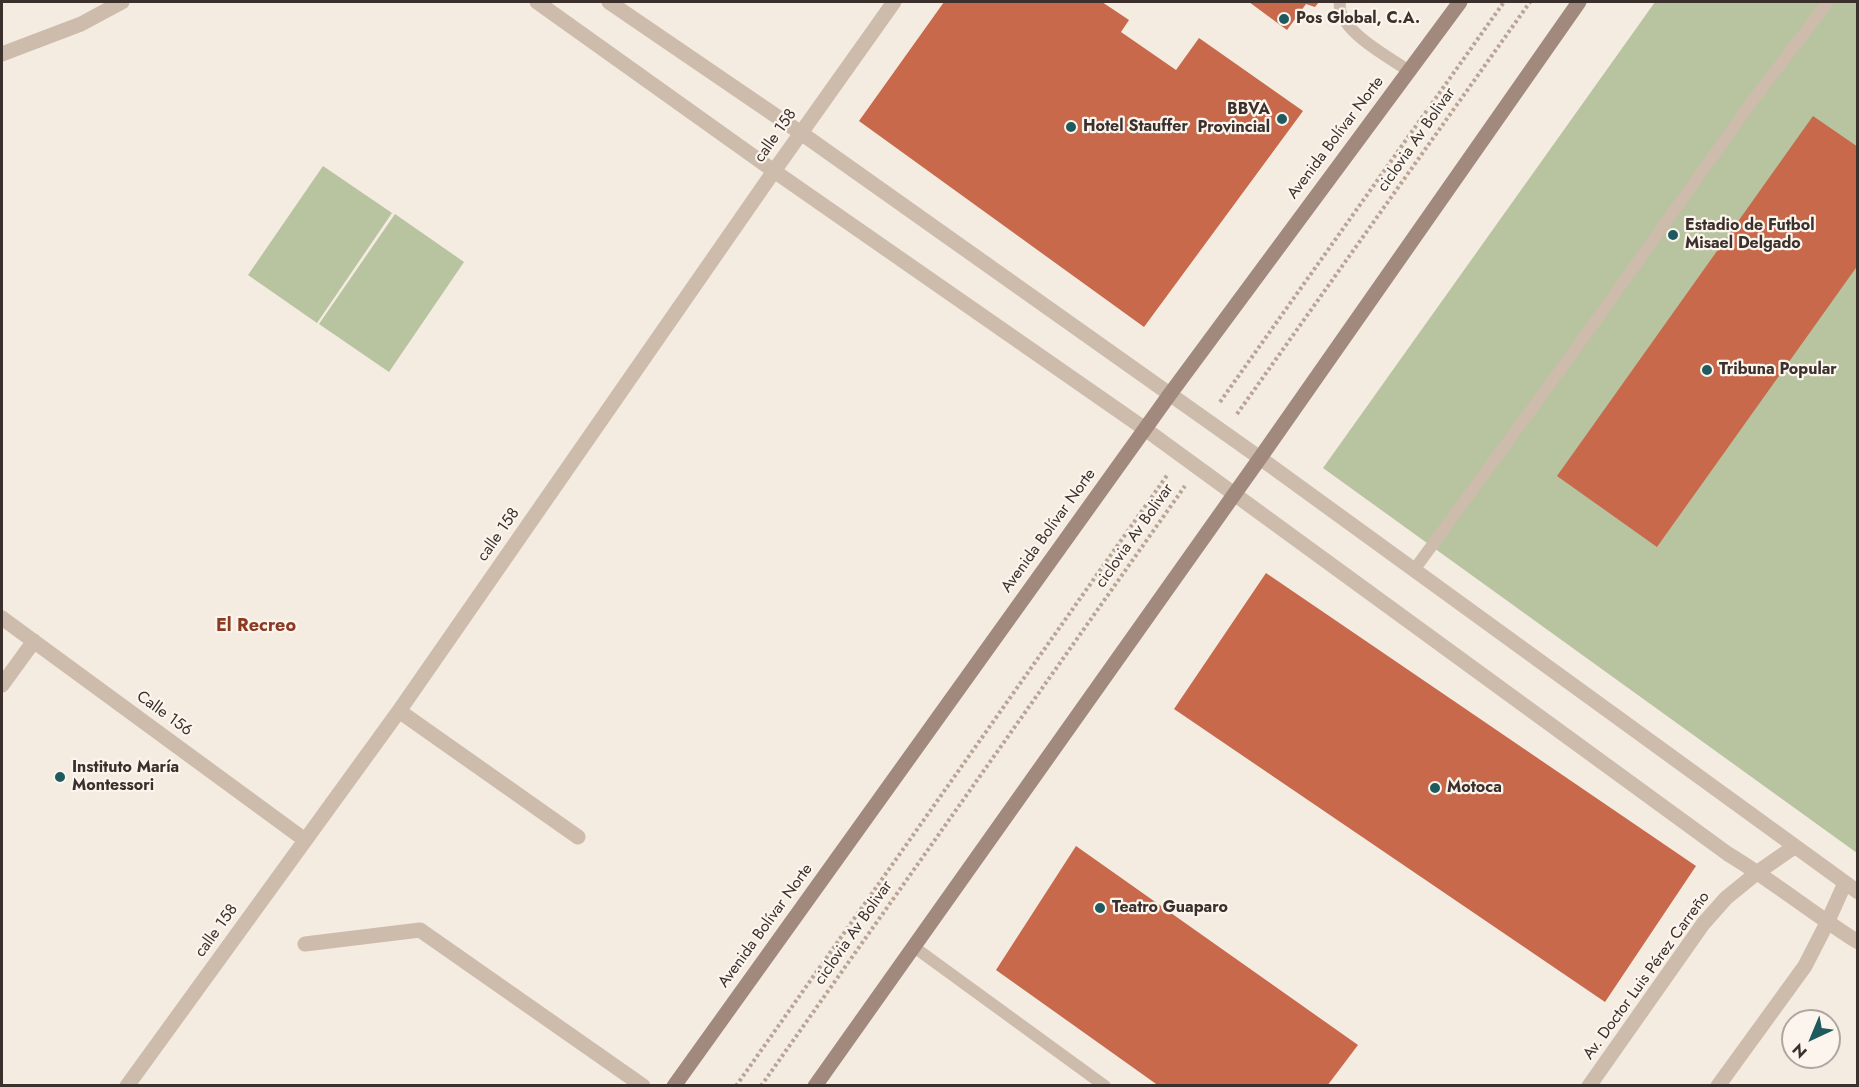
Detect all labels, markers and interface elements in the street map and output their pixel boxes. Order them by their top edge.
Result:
place label: Pos Global, C.A. [1296,9,1420,29]
marker: Pos Global, C.A. [1277,12,1291,26]
street label: Avenida Bolívar Norte [1284,73,1388,203]
street label: ciclovia Av Bolivar [1374,84,1460,196]
place label: BBVA Provincial [1198,100,1270,138]
street label: calle 158 [751,106,801,166]
marker: BBVA Provincial [1275,112,1289,126]
place label: Hotel Stauffer [1083,117,1188,137]
marker: Hotel Stauffer [1064,120,1078,134]
place label: Estadio de Futbol Misael Delgado [1685,216,1814,254]
marker: Estadio de Futbol Misael Delgado [1666,228,1680,242]
place label: Tribuna Popular [1719,360,1837,380]
marker: Tribuna Popular [1700,363,1714,377]
street label: Avenida Bolívar Norte [998,465,1100,597]
street label: ciclovia Av Bolivar [1092,480,1178,592]
street label: calle 158 [474,505,524,565]
district label: El Recreo [216,616,296,638]
street label: Calle 156 [132,687,196,741]
place label: Instituto María Montessori [72,758,179,796]
marker: Instituto María Montessori [53,770,67,784]
place label: Motoca [1447,778,1502,798]
marker: Motoca [1428,781,1442,795]
street label: Avenida Bolívar Norte [715,860,817,992]
street label: ciclovia Av Bolivar [811,877,897,989]
street label: Av. Doctor Luis Pérez Carreño [1580,888,1714,1064]
place label: Teatro Guaparo [1112,898,1228,918]
street label: calle 158 [191,901,243,961]
marker: Teatro Guaparo [1093,901,1107,915]
north arrow [1781,1009,1841,1069]
text: N [1787,1038,1812,1064]

